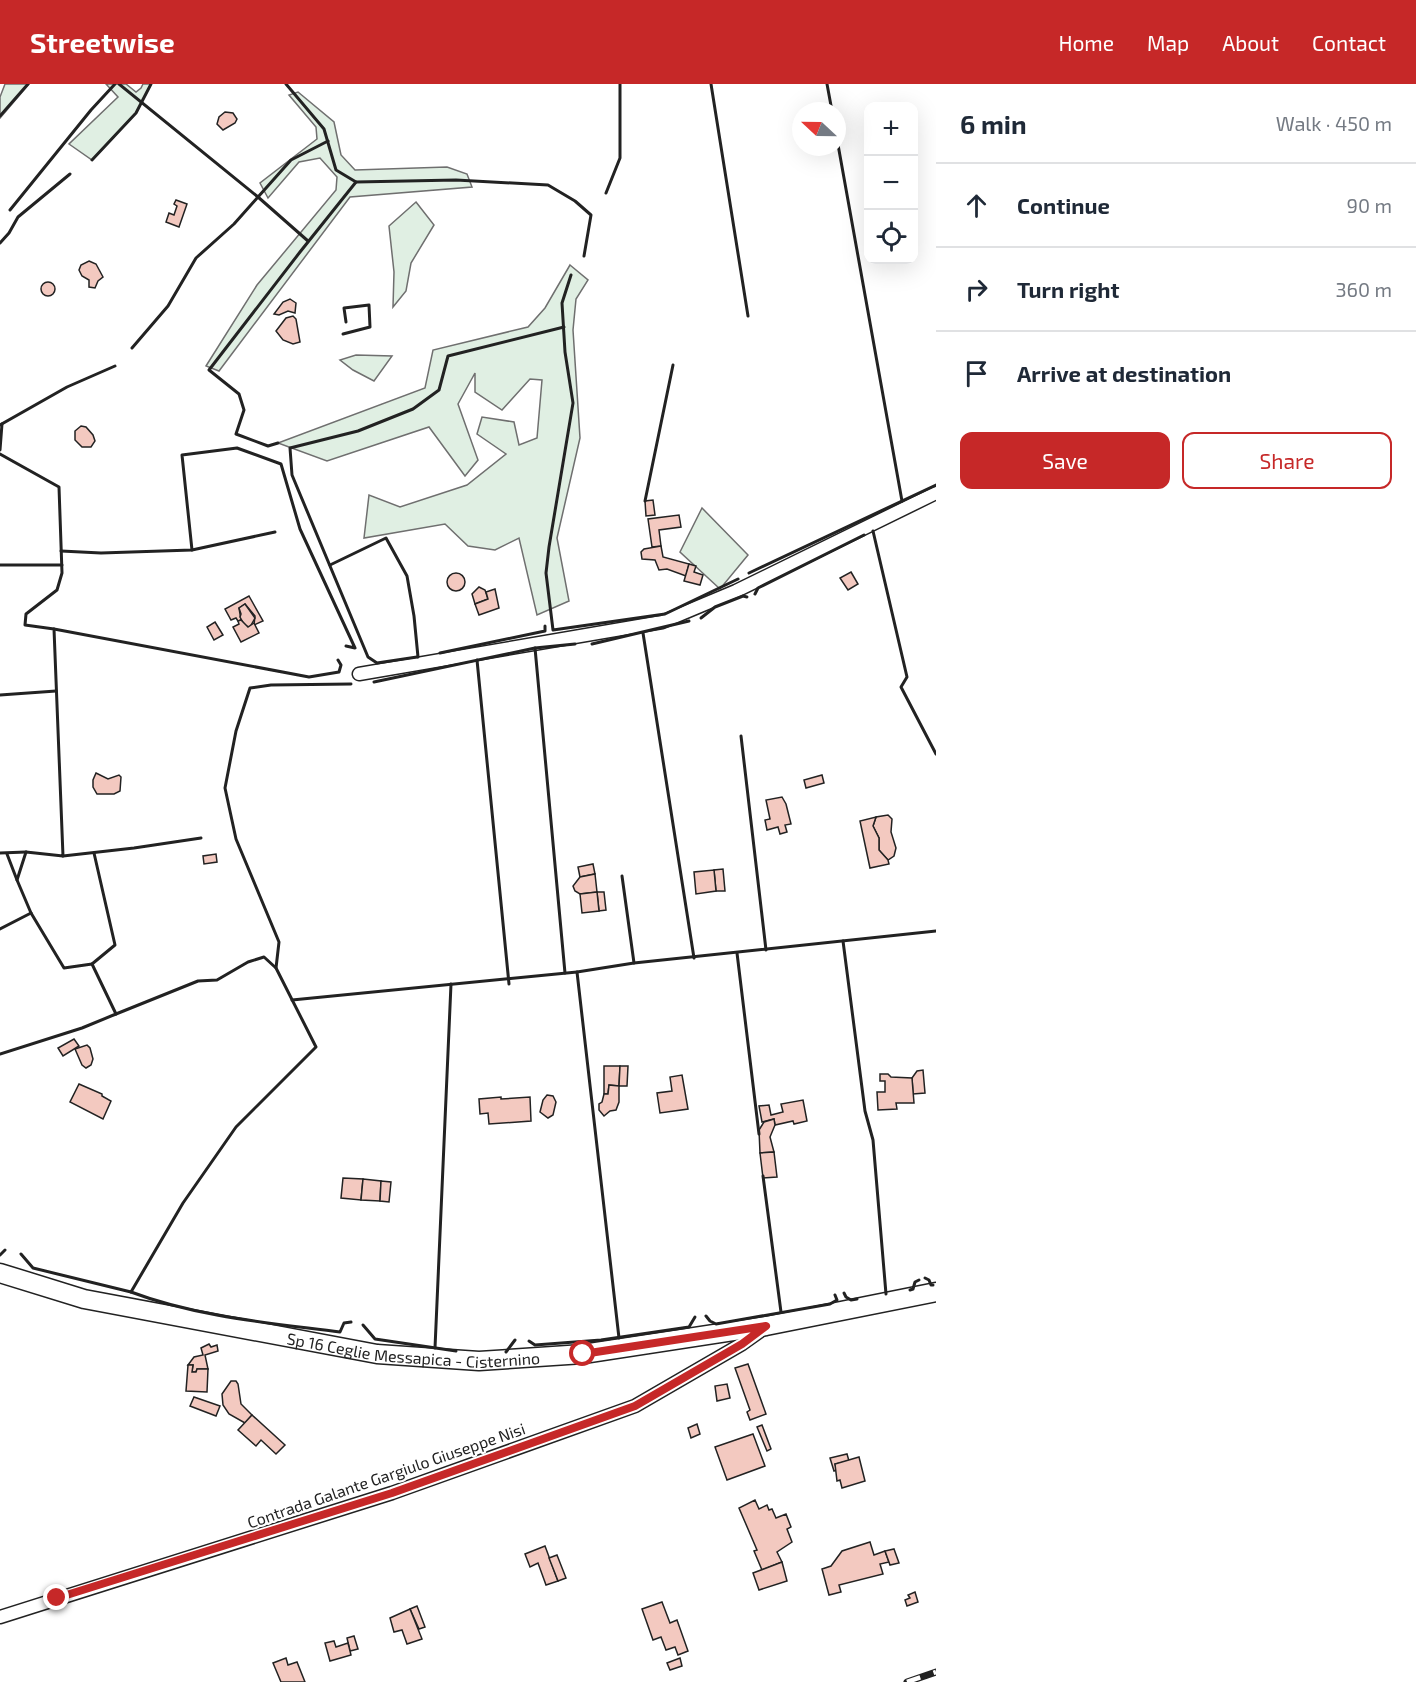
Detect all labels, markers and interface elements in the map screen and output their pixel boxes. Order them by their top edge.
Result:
text: Streetwise [30,25,175,59]
text: Home [1058,30,1114,55]
text: Map [1147,30,1189,55]
text: About [1222,30,1279,55]
text: Contact [1312,30,1386,55]
north arrow [792,102,846,156]
map controls [864,102,918,264]
button: + [864,102,918,156]
text: 6 min [960,108,1027,139]
text: Walk · 450 m [1276,111,1392,135]
button: − [864,156,918,210]
icon: ahead [960,189,993,222]
text: Continue [1017,192,1110,218]
text: 90 m [1347,193,1392,217]
button: locate [864,210,918,264]
icon: right [960,273,993,306]
text: Turn right [1017,276,1119,302]
text: 360 m [1335,277,1392,301]
icon: arrive [960,357,993,390]
text: Arrive at destination [1017,360,1231,386]
button: Save [960,432,1170,489]
button: Share [1182,432,1392,489]
street label: Sp 16 Ceglie Messapica - Cisternino [286,1328,540,1370]
route start [569,1340,595,1366]
street label: Contrada Galante Gargiulo Giuseppe Nisi [244,1418,528,1532]
route end [43,1584,69,1610]

